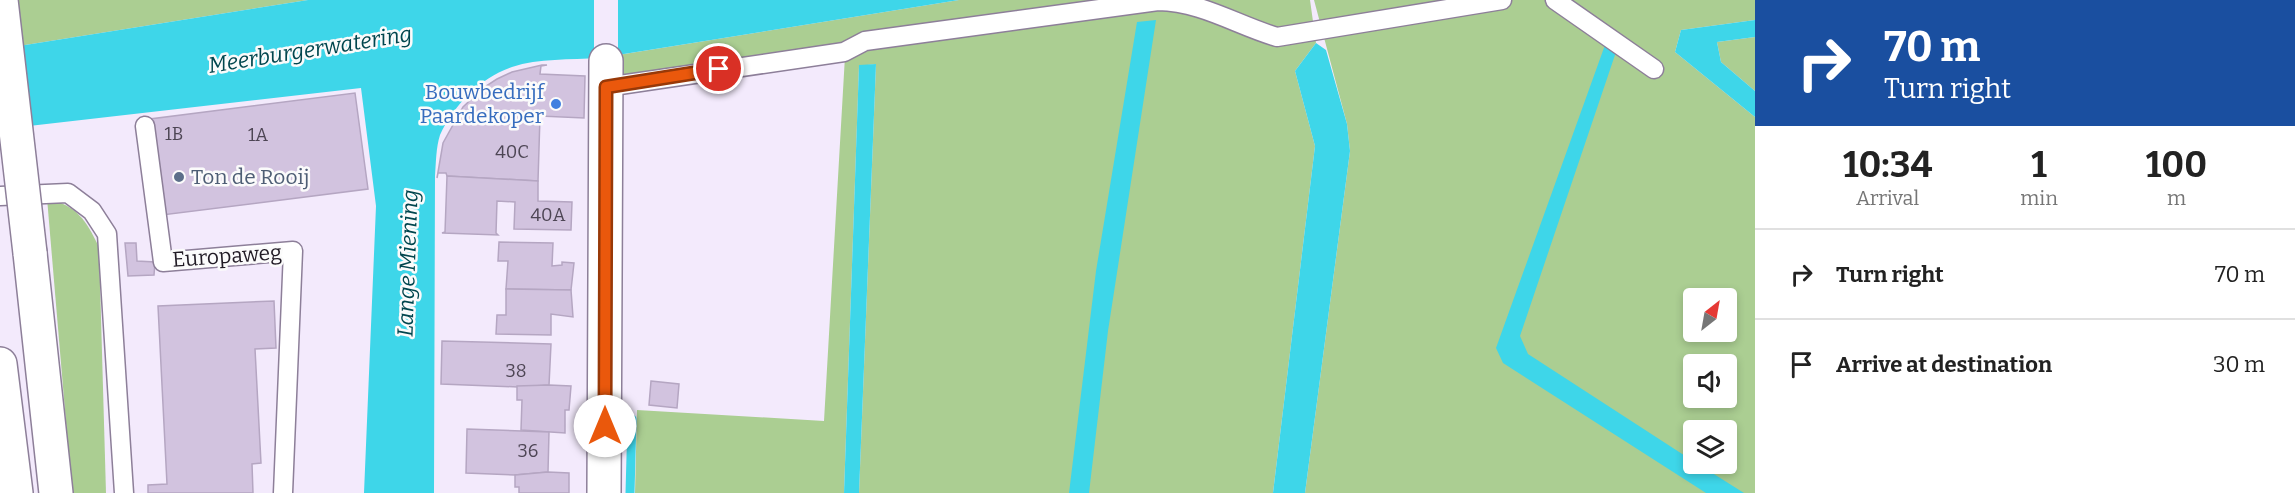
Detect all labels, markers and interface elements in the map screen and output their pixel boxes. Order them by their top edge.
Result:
water label: Meerburgerwatering [206,20,414,79]
text: 70 m [1884,22,1980,72]
icon: right [1785,24,1863,102]
pin [693,43,744,94]
icon: arrive [702,52,735,85]
text: Turn right [1884,73,2011,105]
place label: Bouwbedrijf Paardekoper [420,79,546,129]
marker: Bouwbedrijf Paardekoper [549,97,563,111]
house number: 1B [165,123,183,145]
house number: 1A [248,124,268,146]
house number: 40C [495,141,529,163]
text: 10:34 [1843,143,1932,187]
text: 1 [2031,143,2047,187]
text: 100 [2146,143,2207,187]
place label: Ton de Rooij [191,164,309,190]
marker: Ton de Rooij [172,170,186,184]
text: Arrival [1856,186,1919,210]
text: min [2020,186,2058,210]
text: m [2167,186,2186,210]
water label: Lange Miening [391,189,424,337]
house number: 40A [531,204,566,226]
street label: Europaweg [171,239,283,273]
icon: right [1785,258,1818,291]
text: Turn right [1836,261,1944,288]
text: 70 m [2215,261,2265,288]
north arrow [1683,288,1737,342]
map controls [1683,288,1737,474]
icon: arrive [1785,348,1818,381]
text: Arrive at destination [1836,351,2052,378]
text: 30 m [2213,351,2265,378]
button: sound [1683,354,1737,408]
house number: 38 [505,360,527,382]
position arrow [573,394,637,458]
button: layers [1683,420,1737,474]
house number: 36 [518,440,538,462]

